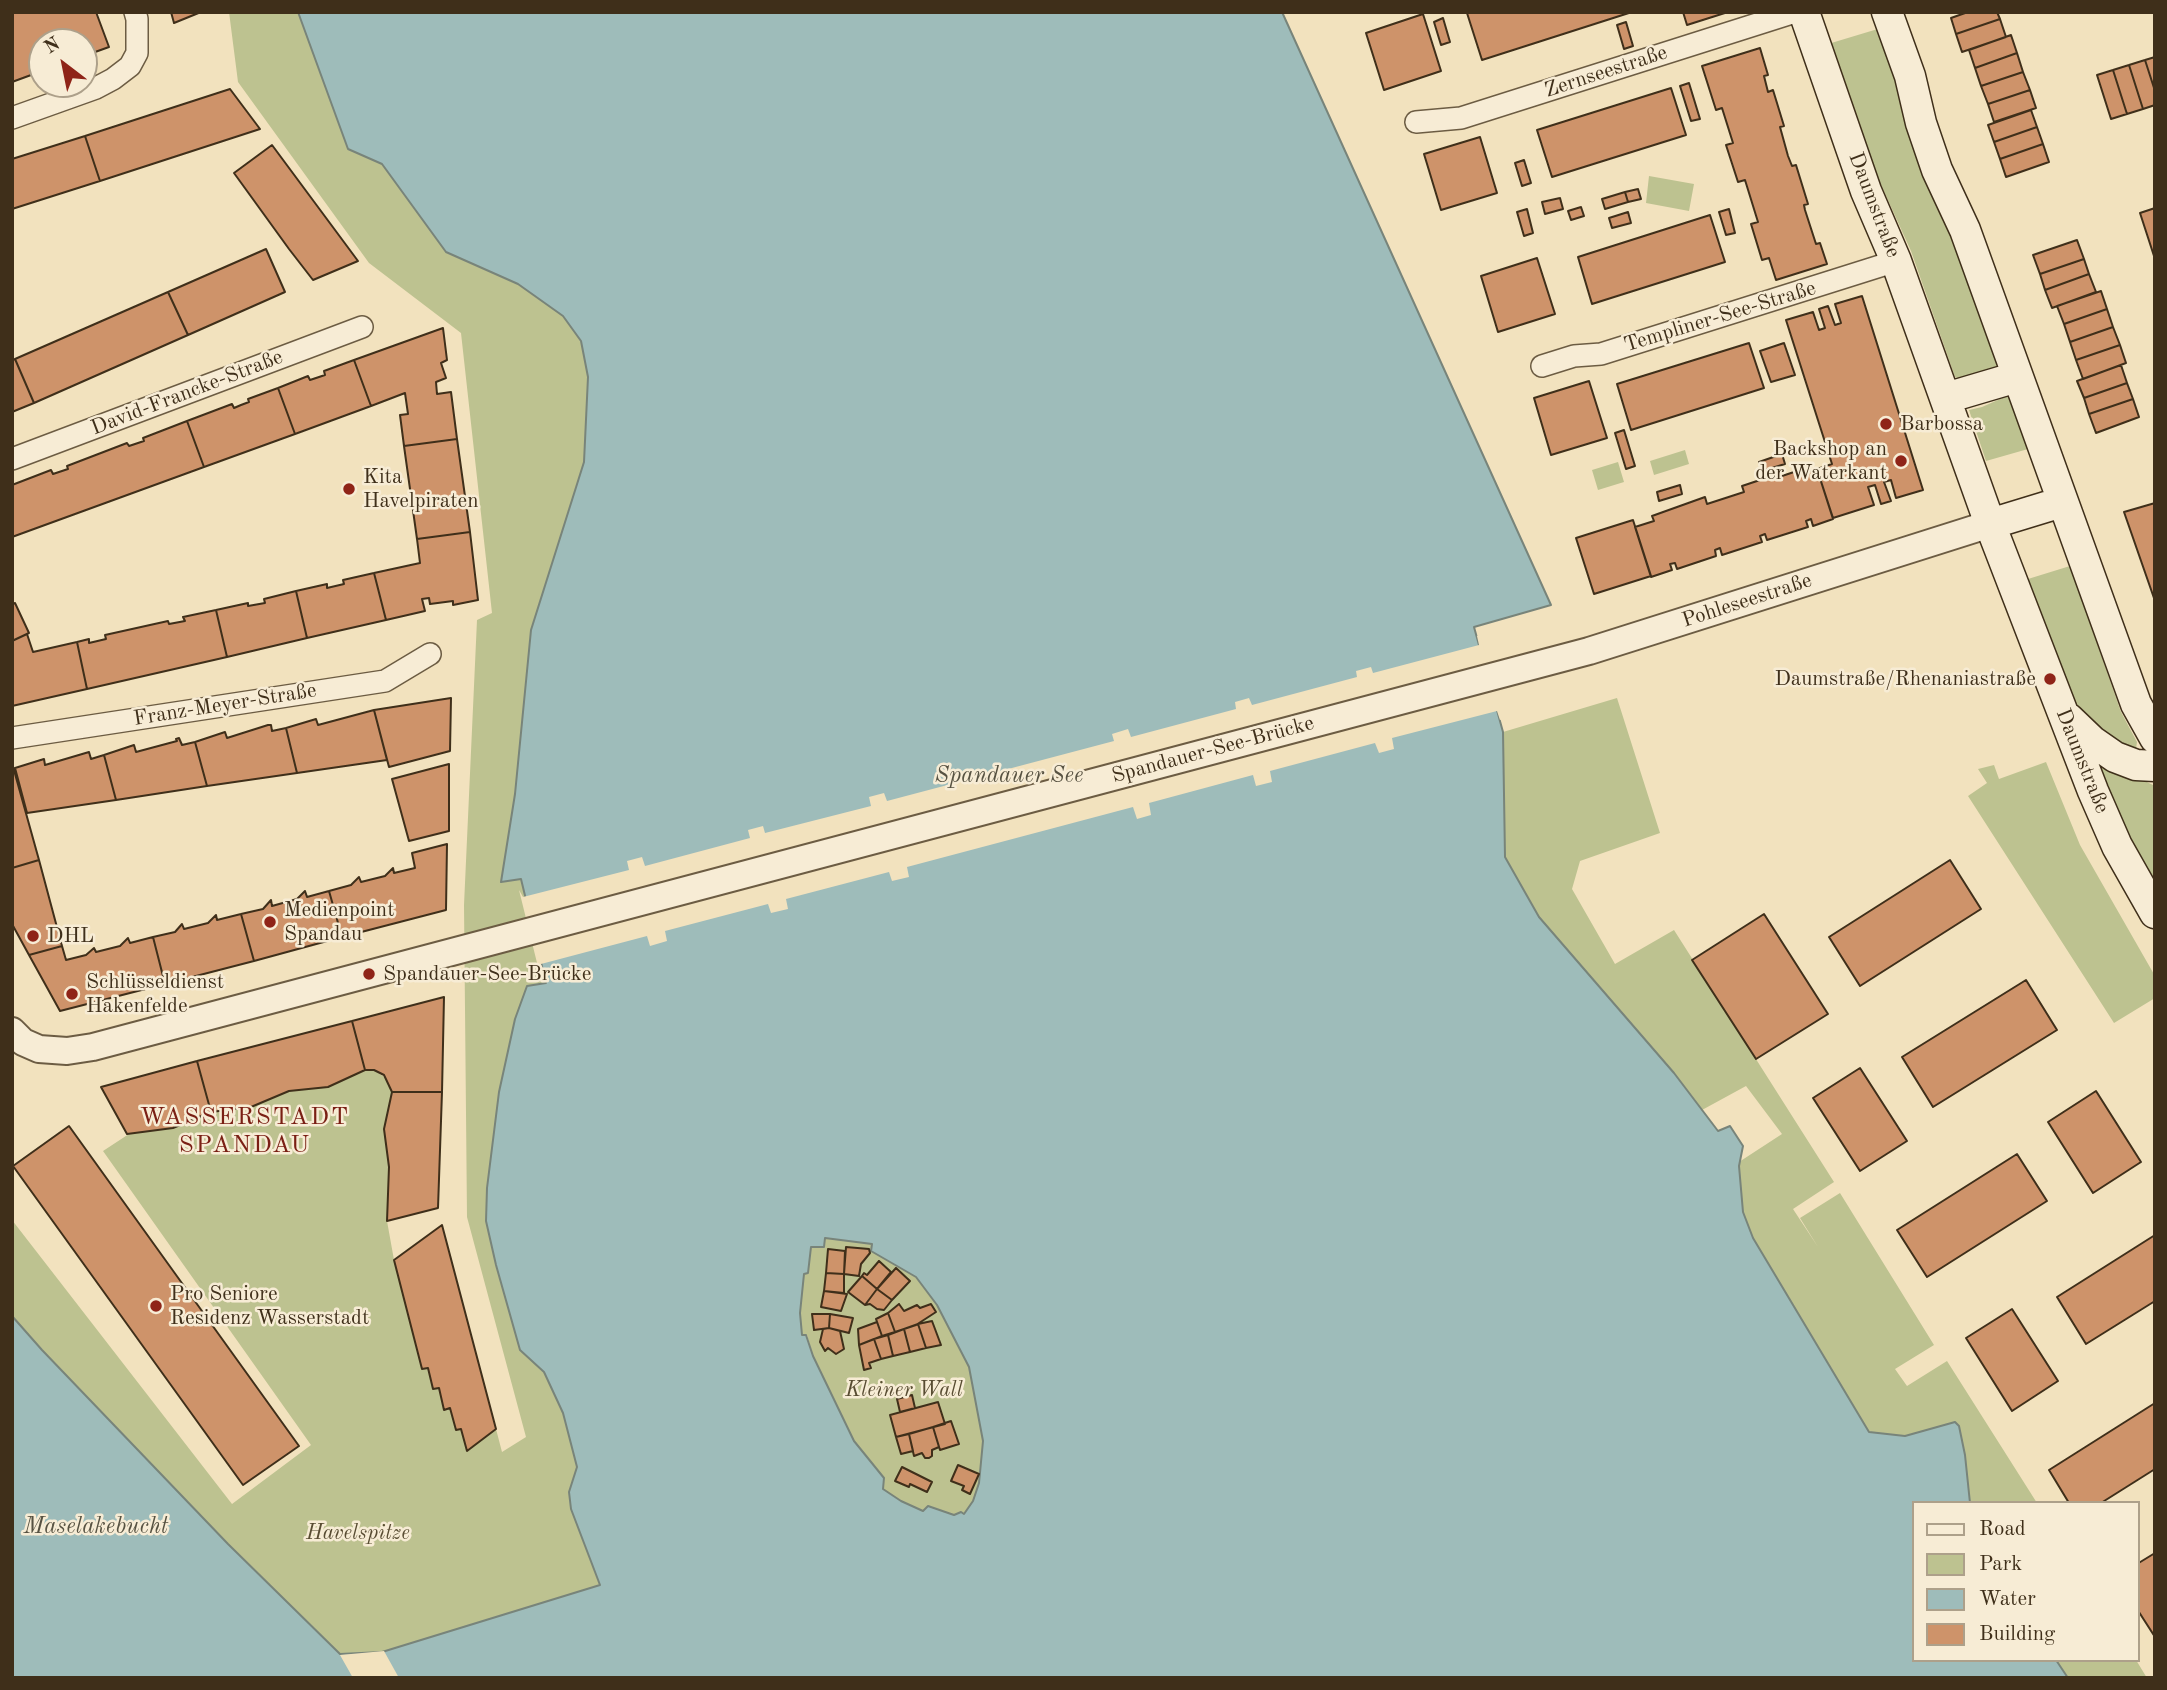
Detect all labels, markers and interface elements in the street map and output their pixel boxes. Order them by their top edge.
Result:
north arrow [28,28,98,98]
text: N [41,35,64,58]
street label: Zernseestraße [1541,40,1671,104]
street label: Daumstraße [1842,149,1906,261]
street label: Templiner-See-Straße [1621,276,1819,358]
street label: David-Francke-Straße [87,345,287,441]
place label: Barbossa [1900,411,1983,437]
marker: Barbossa [1878,416,1894,432]
place label: Backshop an der Waterkant [1755,436,1887,486]
marker: Backshop an der Waterkant [1893,453,1909,469]
place label: Kita Havelpiraten [363,464,479,514]
marker: Kita Havelpiraten [341,481,357,497]
street label: Pohleseestraße [1679,568,1815,634]
place label: Daumstraße/Rhenaniastraße [1774,666,2036,692]
marker: Daumstraße/Rhenaniastraße [2042,671,2058,687]
street label: Franz-Meyer-Straße [132,678,318,732]
street label: Daumstraße [2050,705,2114,817]
street label: Spandauer-See-Brücke [1109,711,1317,789]
water label: Spandauer See [935,762,1083,790]
place label: Medienpoint Spandau [284,897,395,947]
marker: Medienpoint Spandau [262,914,278,930]
place label: DHL [47,923,94,949]
marker: DHL [25,928,41,944]
place label: Spandauer-See-Brücke [383,961,591,987]
marker: Spandauer-See-Brücke [361,966,377,982]
place label: Schlüsseldienst Hakenfelde [86,969,224,1019]
marker: Schlüsseldienst Hakenfelde [64,986,80,1002]
district label: WASSERSTADT SPANDAU [141,1104,349,1160]
place label: Pro Seniore Residenz Wasserstadt [170,1281,369,1331]
marker: Pro Seniore Residenz Wasserstadt [148,1298,164,1314]
park label: Kleiner Wall [845,1377,963,1403]
legend [1912,1501,2139,1662]
water label: Maselakebucht [24,1513,168,1541]
text: Road [1979,1519,2026,1540]
park label: Havelspitze [306,1520,410,1546]
text: Park [1979,1554,2022,1575]
text: Water [1979,1589,2036,1610]
text: Building [1979,1624,2055,1645]

